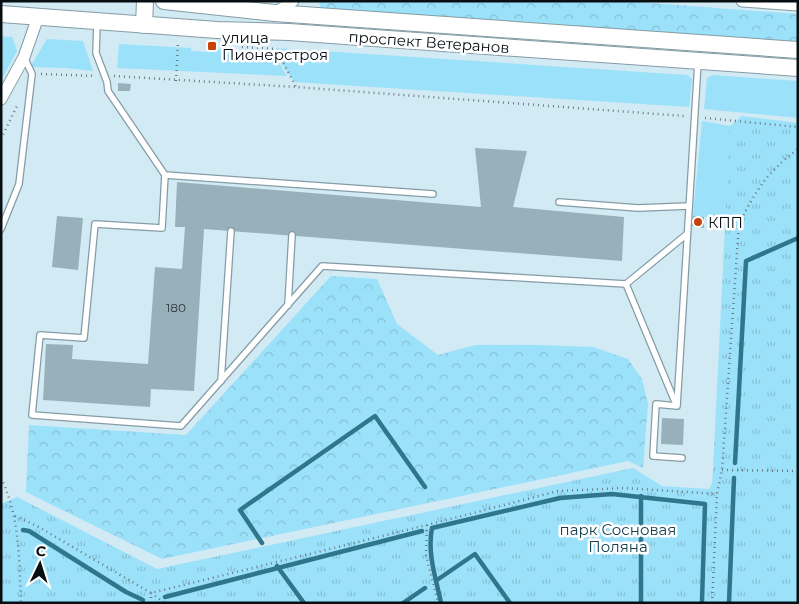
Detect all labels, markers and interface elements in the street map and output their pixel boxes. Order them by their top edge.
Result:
street label: проспект Ветеранов [348,27,510,57]
place label: улица Пионерстроя [221,28,328,64]
marker: улица Пионерстроя [206,40,218,52]
place label: КПП [708,213,743,232]
marker: КПП [692,216,704,228]
house number: 180 [166,300,186,315]
park label: парк Сосновая Поляна [560,520,676,556]
north arrow [15,539,65,589]
text: С [35,542,47,560]

